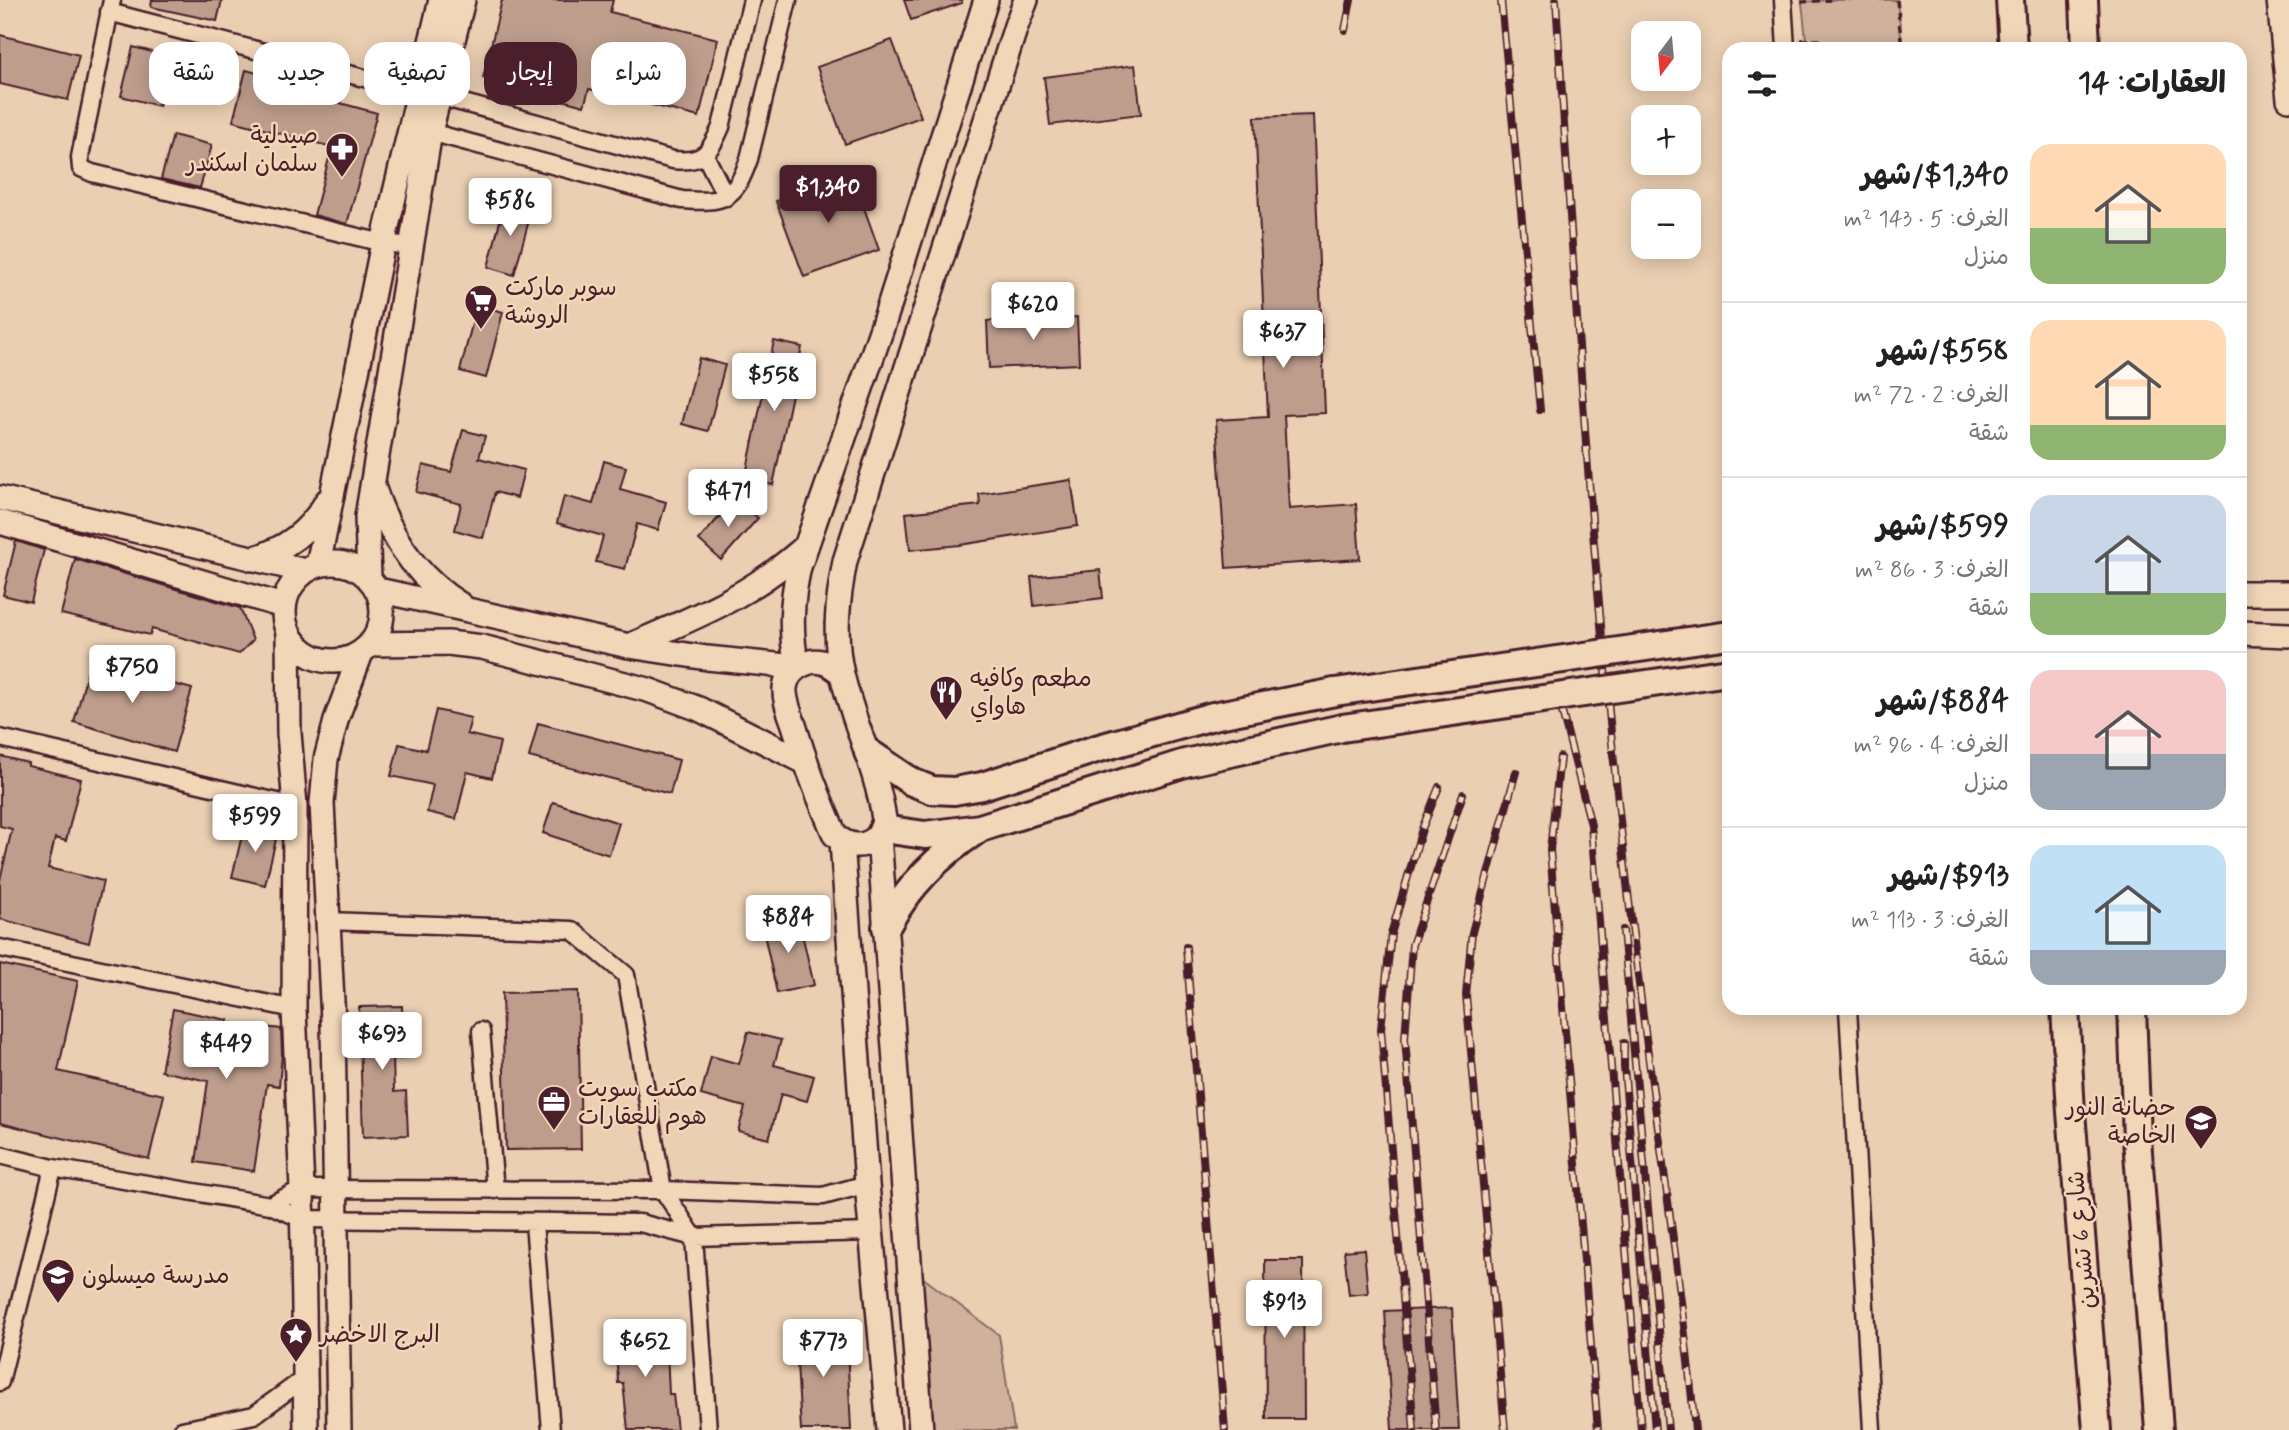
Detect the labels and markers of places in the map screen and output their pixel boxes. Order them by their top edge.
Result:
place label: صيدلية سلمان اسكندر [184,121,318,180]
pharmacy icon: صيدلية سلمان اسكندر [323,130,361,179]
pin: $1,340 [771,166,885,225]
pin: $586 [469,178,551,238]
place label: سوبر ماركت الروشة [505,273,617,332]
supermarket icon: سوبر ماركت الروشة [462,282,500,331]
pin: $620 [992,282,1074,342]
pin: $637 [1242,310,1324,370]
pin: $558 [733,354,815,413]
pin: $471 [687,470,769,529]
pin: $750 [91,646,173,705]
place label: مطعم وكافيه هاواي [970,664,1092,723]
restaurant icon: مطعم وكافيه هاواي [927,673,965,722]
pin: $599 [214,794,296,854]
pin: $884 [747,895,829,955]
pin: $693 [341,1012,423,1072]
pin: $449 [185,1021,267,1081]
place label: مكتب سويت هوم للعقارات [578,1074,707,1134]
office icon: مكتب سويت هوم للعقارات [535,1083,573,1132]
place label: حضانة النور الخاصة [2064,1093,2176,1152]
school or university icon: حضانة النور الخاصة [2182,1102,2220,1151]
school or university icon: مدرسة ميسلون [39,1256,77,1305]
place label: مدرسة ميسلون [82,1261,230,1292]
pin: $913 [1243,1280,1325,1340]
place icon: البرج الاخضر [277,1315,315,1364]
place label: البرج الاخضر [318,1320,440,1351]
pin: $652 [604,1320,686,1379]
pin: $773 [782,1320,864,1379]

